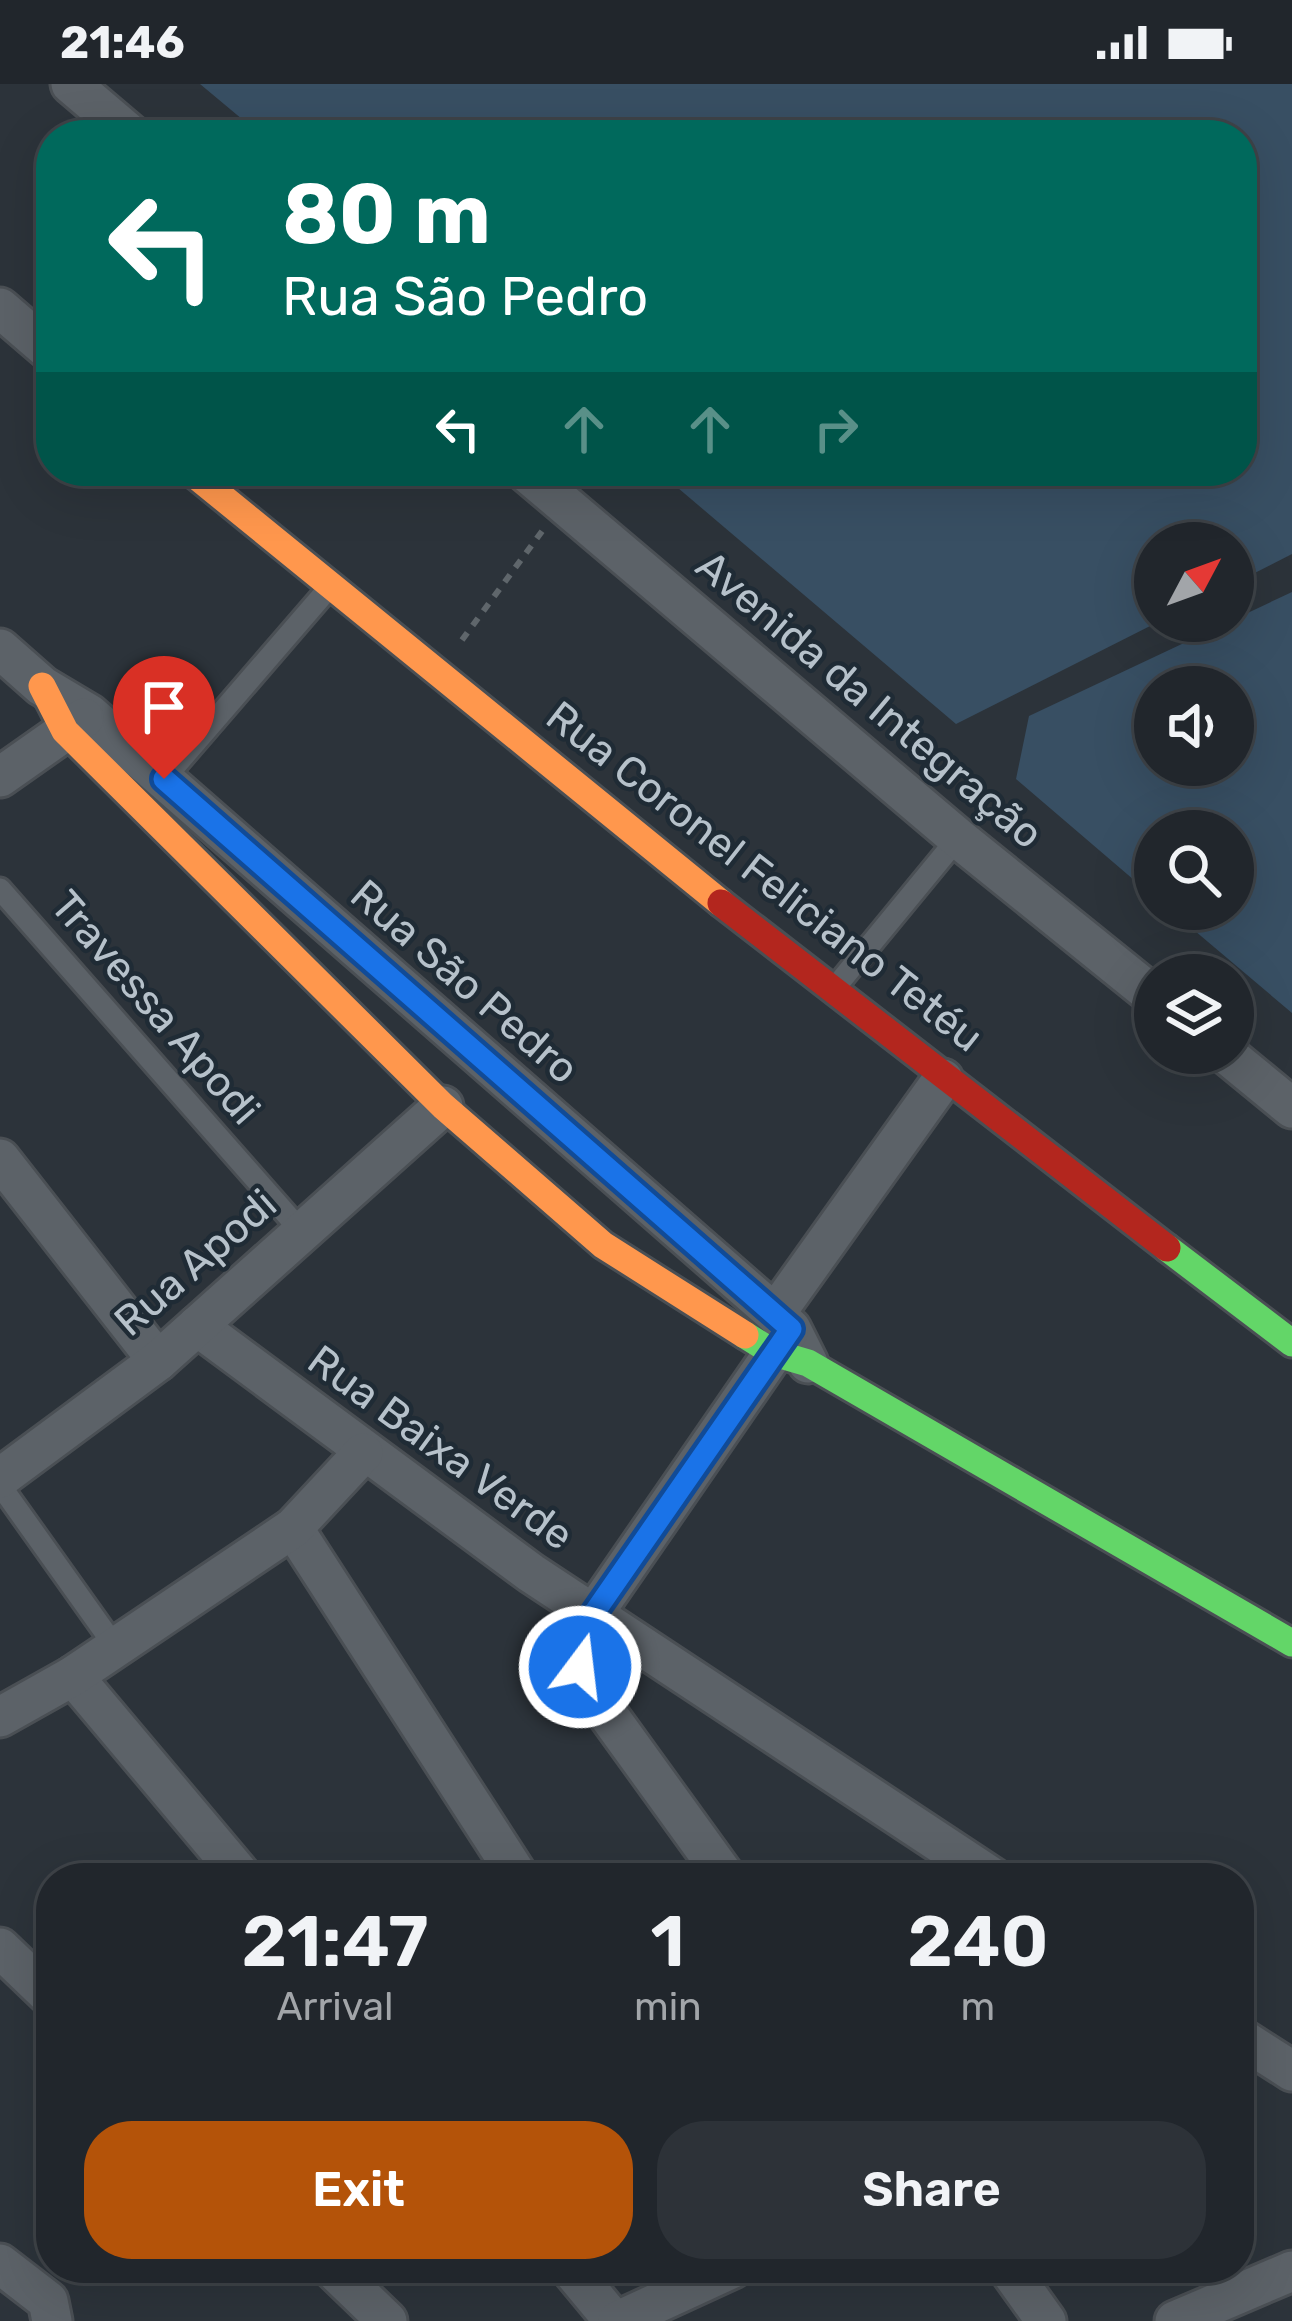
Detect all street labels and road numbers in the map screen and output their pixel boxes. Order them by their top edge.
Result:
street label: Avenida da Integração [686,540,1053,859]
street label: Rua Coronel Feliciano Tetéu [536,691,992,1063]
street label: Rua São Pedro [340,869,588,1094]
street label: Travessa Apodi [40,881,270,1135]
street label: Rua Apodi [105,1179,287,1346]
street label: Rua Baixa Verde [298,1335,583,1561]

